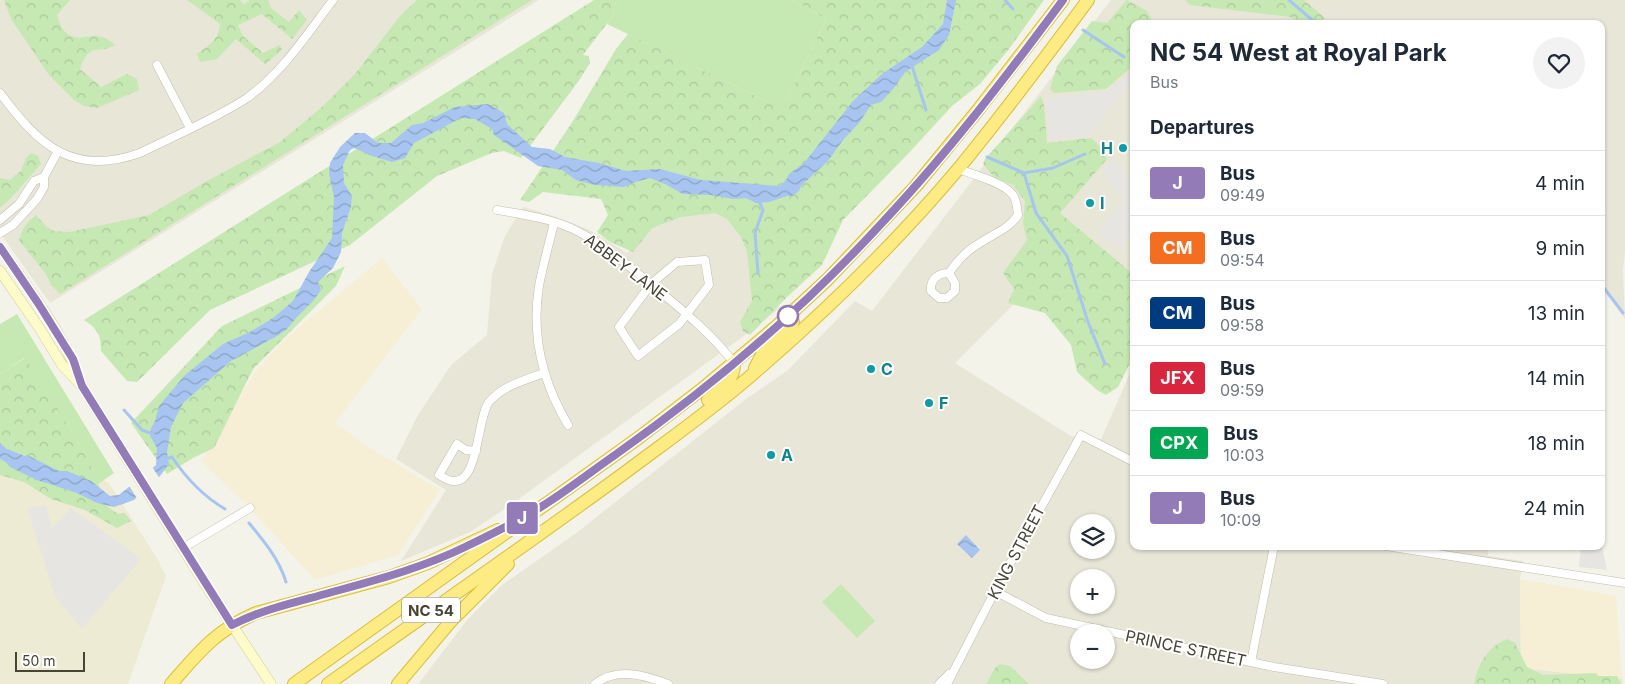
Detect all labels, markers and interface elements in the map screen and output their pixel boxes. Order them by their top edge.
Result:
button: heart [1533,37,1585,89]
text: NC 54 West at Royal Park [1150,38,1447,67]
text: Bus [1150,72,1178,92]
text: Departures [1150,116,1254,139]
place label: H [1101,138,1113,158]
marker: H [1117,142,1129,154]
text: Bus [1220,162,1255,185]
text: J [1172,172,1183,193]
text: 4 min [1535,172,1585,195]
text: 09:49 [1220,185,1265,205]
place label: I [1100,193,1105,213]
marker: I [1084,197,1096,209]
text: Bus [1220,227,1255,250]
street label: ABBEY LANE [581,229,671,305]
text: CM [1162,237,1193,258]
text: 9 min [1535,237,1585,260]
text: 09:54 [1220,250,1265,270]
text: Bus [1220,292,1255,315]
text: CM [1162,302,1193,323]
text: 13 min [1528,302,1585,325]
unlabelled marker [777,305,799,327]
text: 09:58 [1220,315,1264,335]
text: Bus [1220,357,1255,380]
place label: C [881,359,893,379]
marker: C [865,363,877,375]
text: JFX [1160,367,1195,388]
text: 14 min [1527,367,1585,390]
text: 09:59 [1220,380,1264,400]
place label: F [939,393,948,413]
marker: F [923,397,935,409]
text: Bus [1223,422,1258,445]
text: CPX [1160,432,1198,453]
text: 18 min [1528,432,1585,455]
place label: A [781,445,793,465]
text: 10:03 [1223,445,1264,465]
marker: A [765,449,777,461]
text: Bus [1220,487,1255,510]
text: J [1172,497,1183,518]
text: 24 min [1524,497,1585,520]
street label: KING STREET [983,501,1049,603]
line badge: J [506,502,538,534]
text: J [517,507,527,528]
text: 10:09 [1220,510,1261,530]
map controls [1070,514,1115,669]
button: layers [1070,514,1115,559]
button: + [1070,569,1115,614]
road number: NC 54 [402,598,460,622]
button: − [1070,624,1115,669]
street label: PRINCE STREET [1124,625,1248,671]
scale bar [15,649,85,672]
text: 50 m [22,652,56,669]

